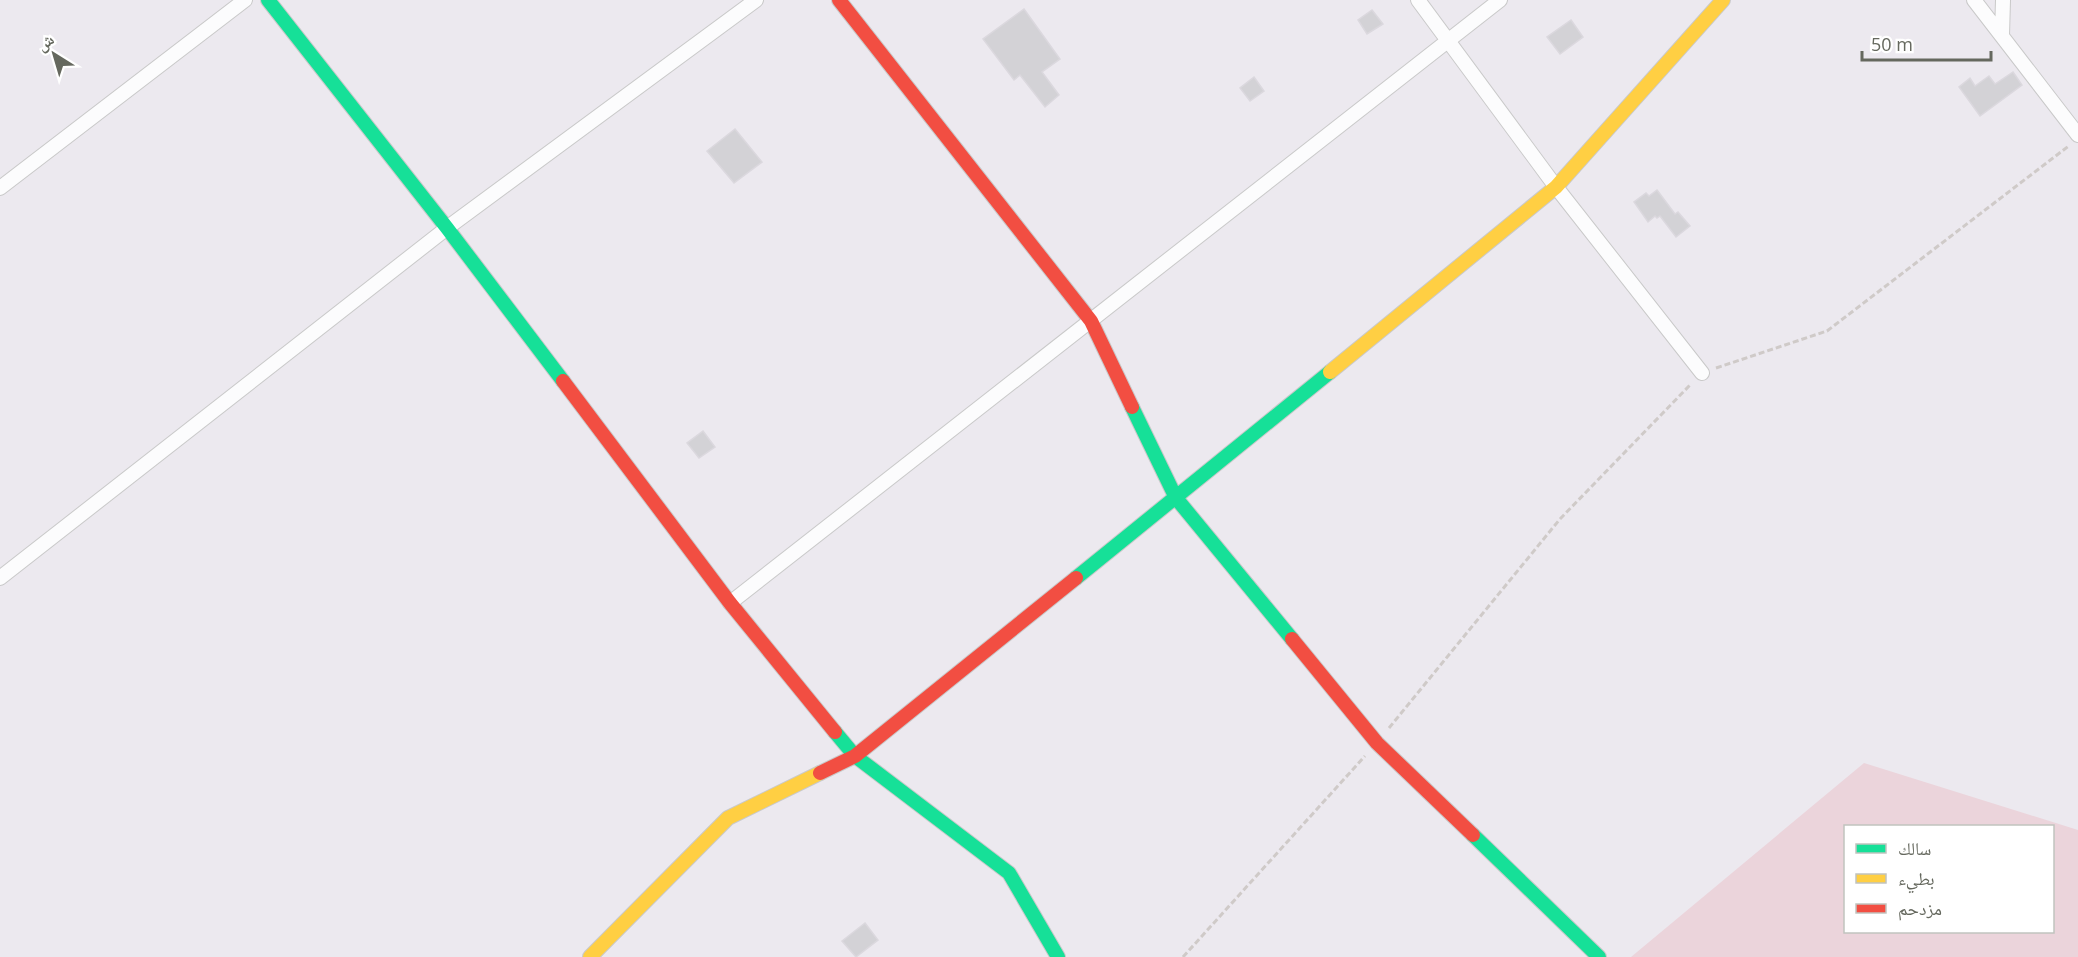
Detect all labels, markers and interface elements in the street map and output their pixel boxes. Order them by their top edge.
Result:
north arrow [24,24,84,84]
scale bar [1862,24,1991,62]
text: ش [32,28,58,56]
text: 50 m [1871,32,1913,56]
legend [1844,825,2054,933]
text: سالك [1898,836,1931,860]
text: بطيء [1898,866,1935,894]
text: مزدحم [1898,896,1942,921]

